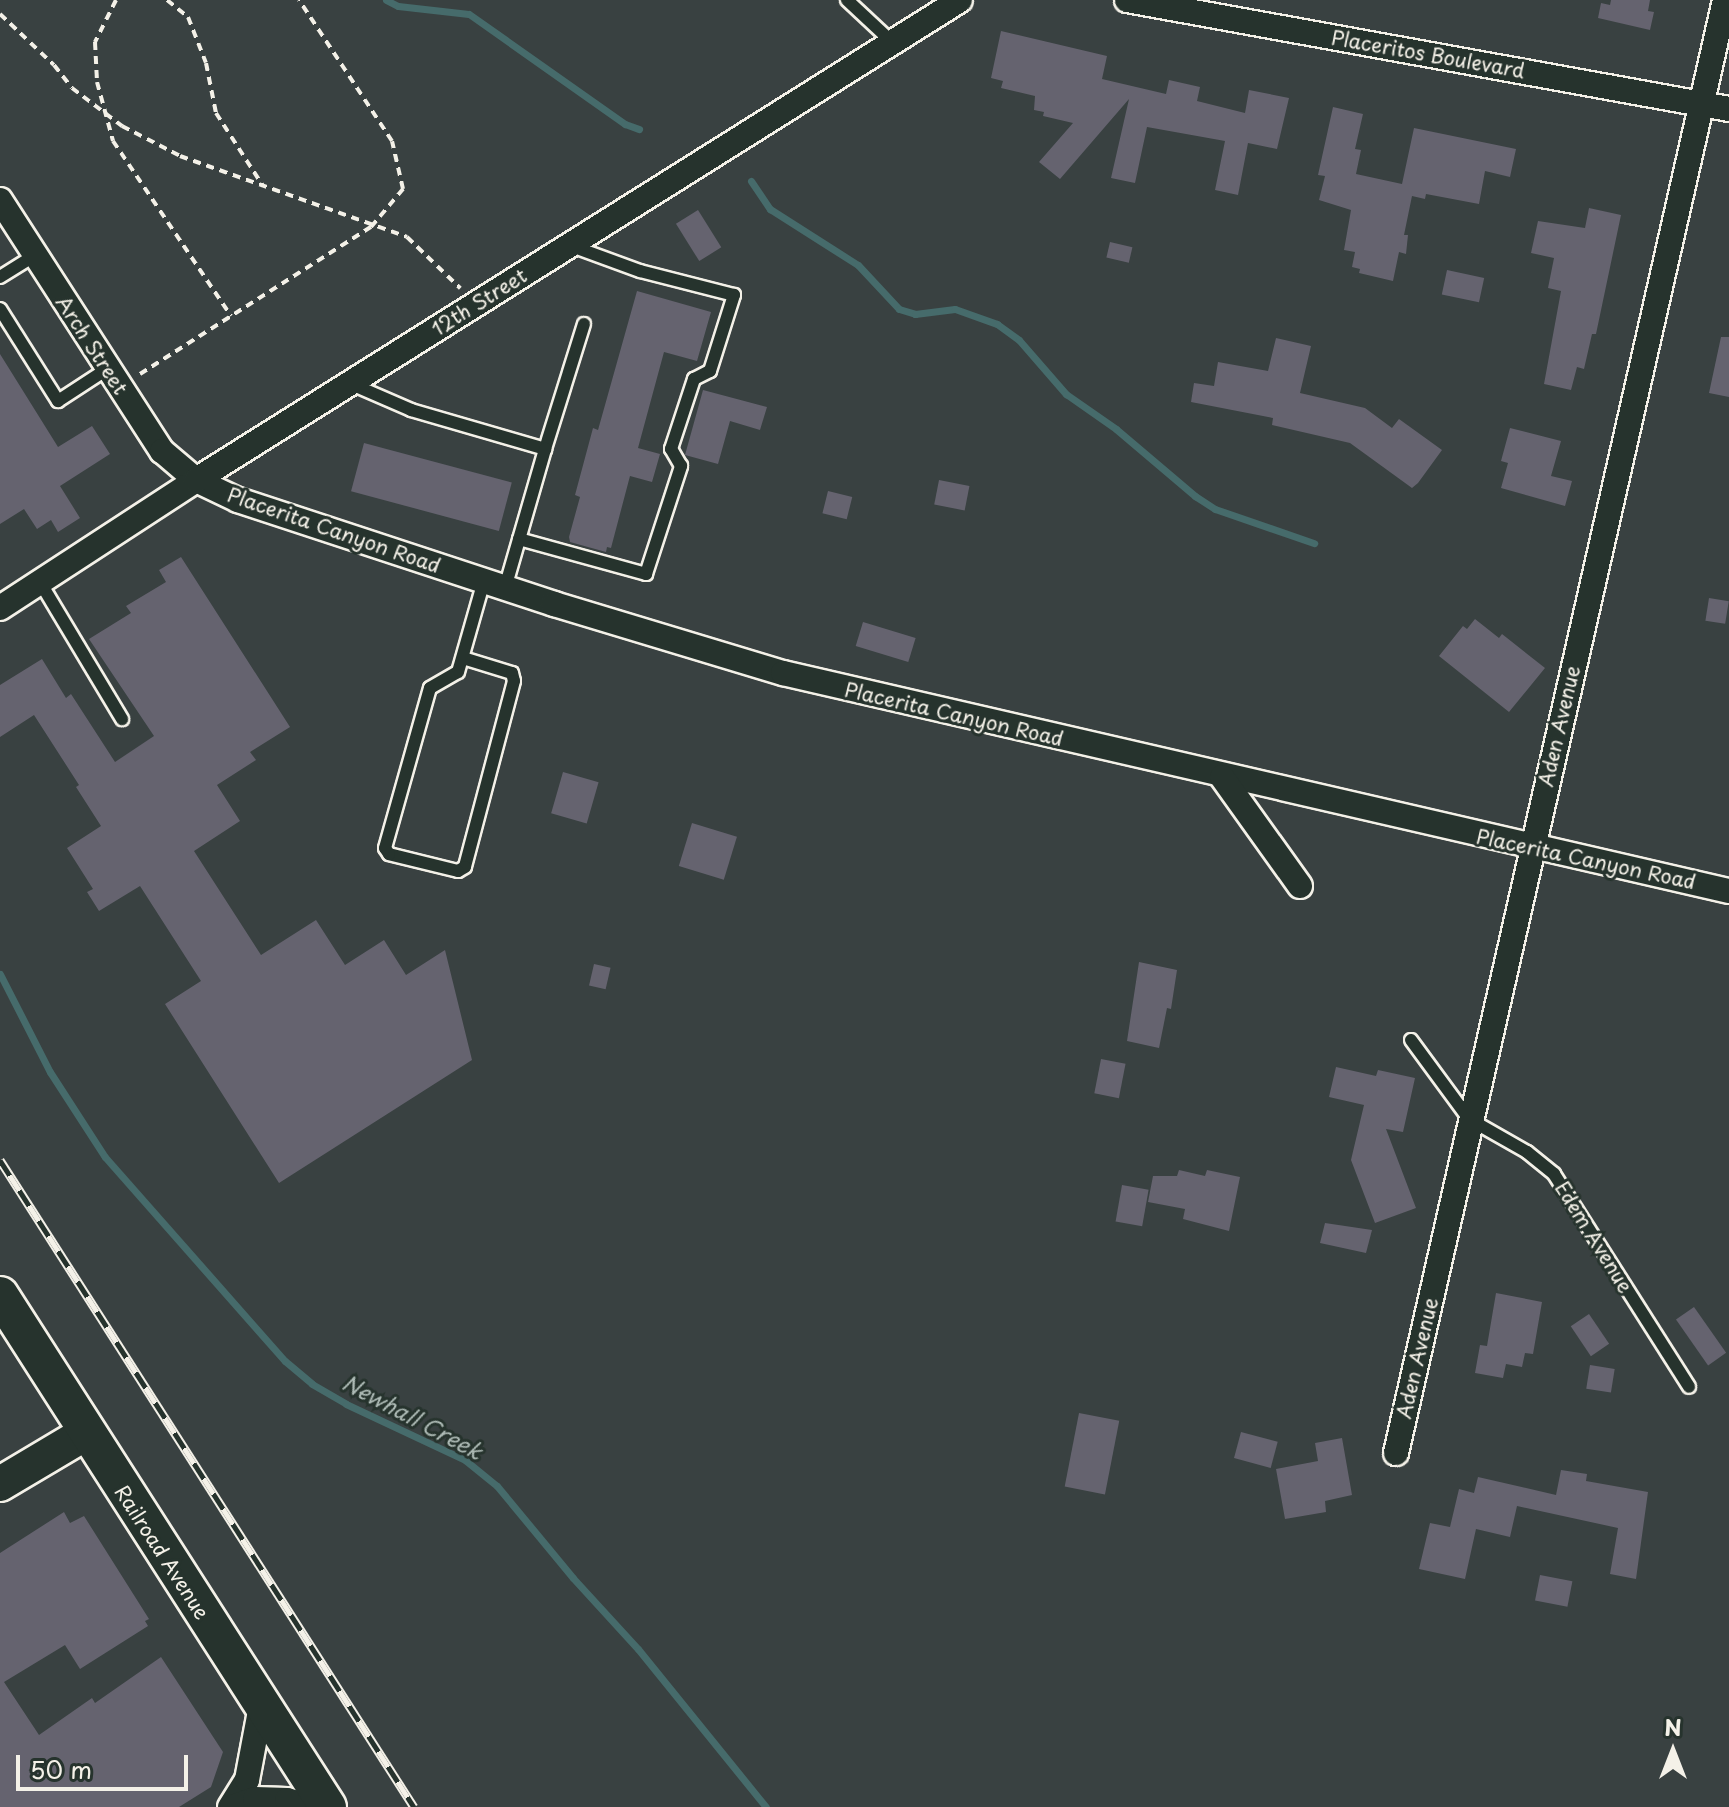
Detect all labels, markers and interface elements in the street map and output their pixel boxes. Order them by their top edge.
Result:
street label: Placeritos Boulevard [1329,25,1527,83]
street label: 12th Street [426,263,532,341]
street label: Arch Street [51,291,133,399]
street label: Placerita Canyon Road [225,482,443,578]
street label: Aden Avenue [1533,663,1585,789]
street label: Placerita Canyon Road [843,677,1065,751]
street label: Placerita Canyon Road [1474,824,1698,894]
street label: Edem Avenue [1550,1177,1638,1297]
street label: Aden Avenue [1391,1295,1443,1421]
water label: Newhall Creek [338,1368,488,1464]
street label: Railroad Avenue [110,1480,214,1624]
text: N [1664,1710,1682,1743]
north arrow [1633,1711,1713,1791]
scale bar [20,1739,192,1789]
text: 50 m [30,1751,92,1787]

